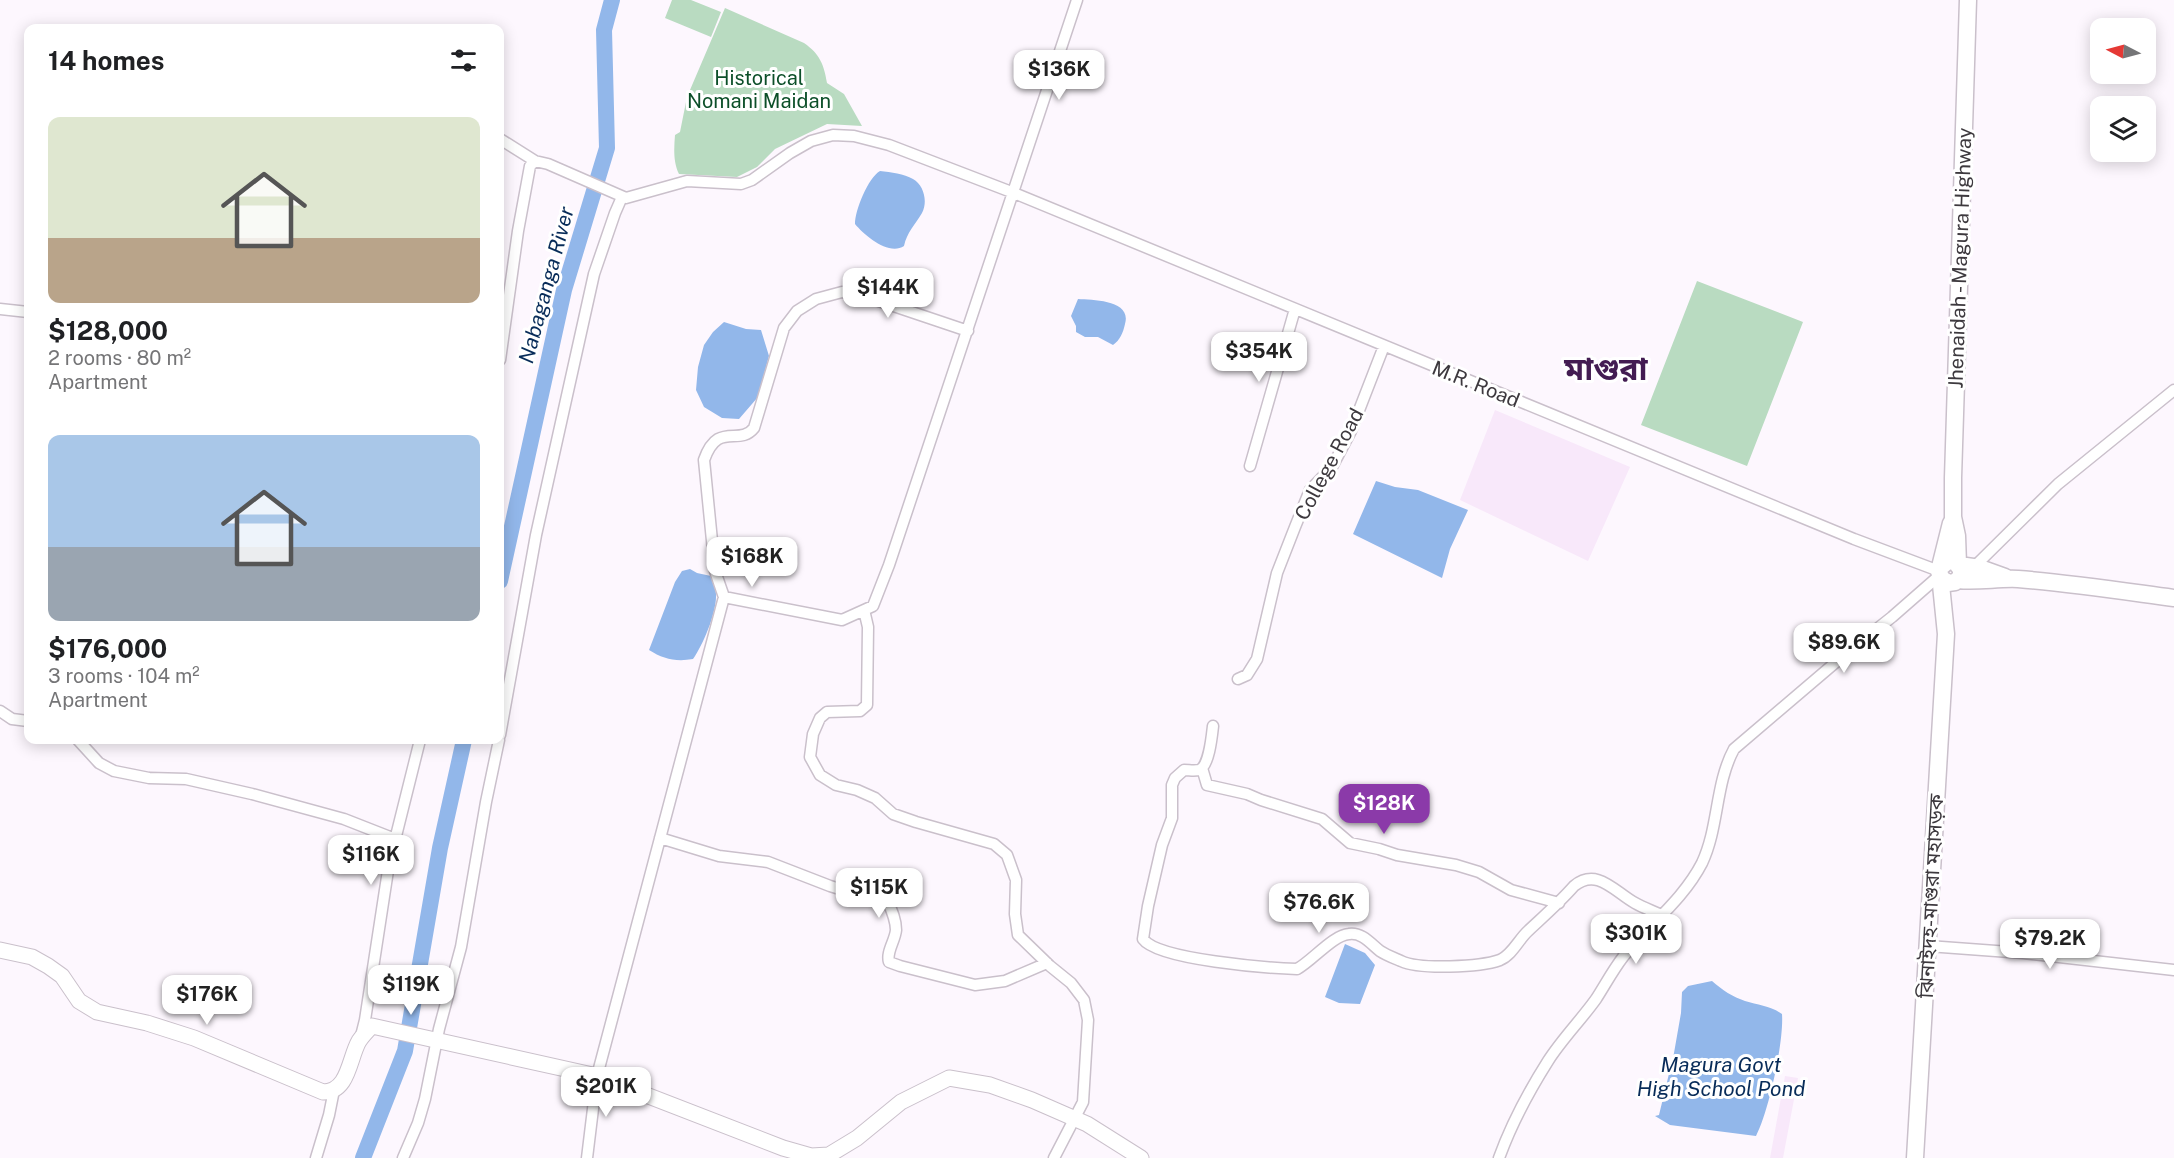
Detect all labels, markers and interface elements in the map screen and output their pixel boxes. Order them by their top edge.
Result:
north arrow [2090,18,2156,84]
map controls [2090,18,2156,162]
icon: filters [447,44,480,77]
text: 14 homes [48,45,164,76]
pin: $136K [1017,50,1101,101]
text: $136K [1028,57,1090,81]
park label: Historical Nomani Maidan [687,66,831,113]
button: layers [2090,96,2156,162]
street label: Jhenaidah - Magura Highway [1943,127,1977,389]
icon: home [210,156,318,264]
water label: Nabaganga River [513,203,579,366]
pin: $144K [846,268,930,319]
text: $144K [857,275,919,299]
text: $128,000 [48,315,168,346]
pin: $354K [1217,332,1301,383]
text: $354K [1225,339,1293,363]
text: 2 rooms · 80 m² [48,346,191,370]
district label: মাগুরা [1563,350,1649,387]
street label: M.R. Road [1429,356,1523,412]
text: Apartment [48,370,148,394]
street label: College Road [1289,404,1369,524]
icon: home [210,474,318,582]
pin: $168K [710,537,794,588]
text: $168K [720,544,784,568]
pin: $89.6K [1795,623,1893,674]
text: $89.6K [1807,630,1881,654]
text: $176,000 [48,633,167,664]
text: 3 rooms · 104 m² [48,664,200,688]
text: Apartment [48,688,148,712]
pin: $128K [1342,784,1426,835]
text: $128K [1353,791,1415,815]
street label: ঝিনাইদহ-মাগুরা মহাসড়ক [1914,792,1948,1000]
pin: $116K [329,835,413,886]
text: $116K [342,842,400,866]
pin: $115K [837,868,921,919]
text: $115K [850,875,908,899]
pin: $76.6K [1270,883,1368,934]
text: $76.6K [1283,890,1355,914]
pin: $301K [1594,914,1678,965]
pin: $79.2K [2001,919,2099,970]
text: $301K [1605,921,1667,945]
text: $79.2K [2014,926,2086,950]
pin: $119K [369,965,453,1016]
text: $119K [382,972,440,996]
pin: $176K [165,975,249,1026]
text: $176K [176,982,238,1006]
water label: Magura Govt High School Pond [1637,1052,1805,1101]
pin: $201K [564,1067,648,1118]
text: $201K [575,1074,637,1098]

